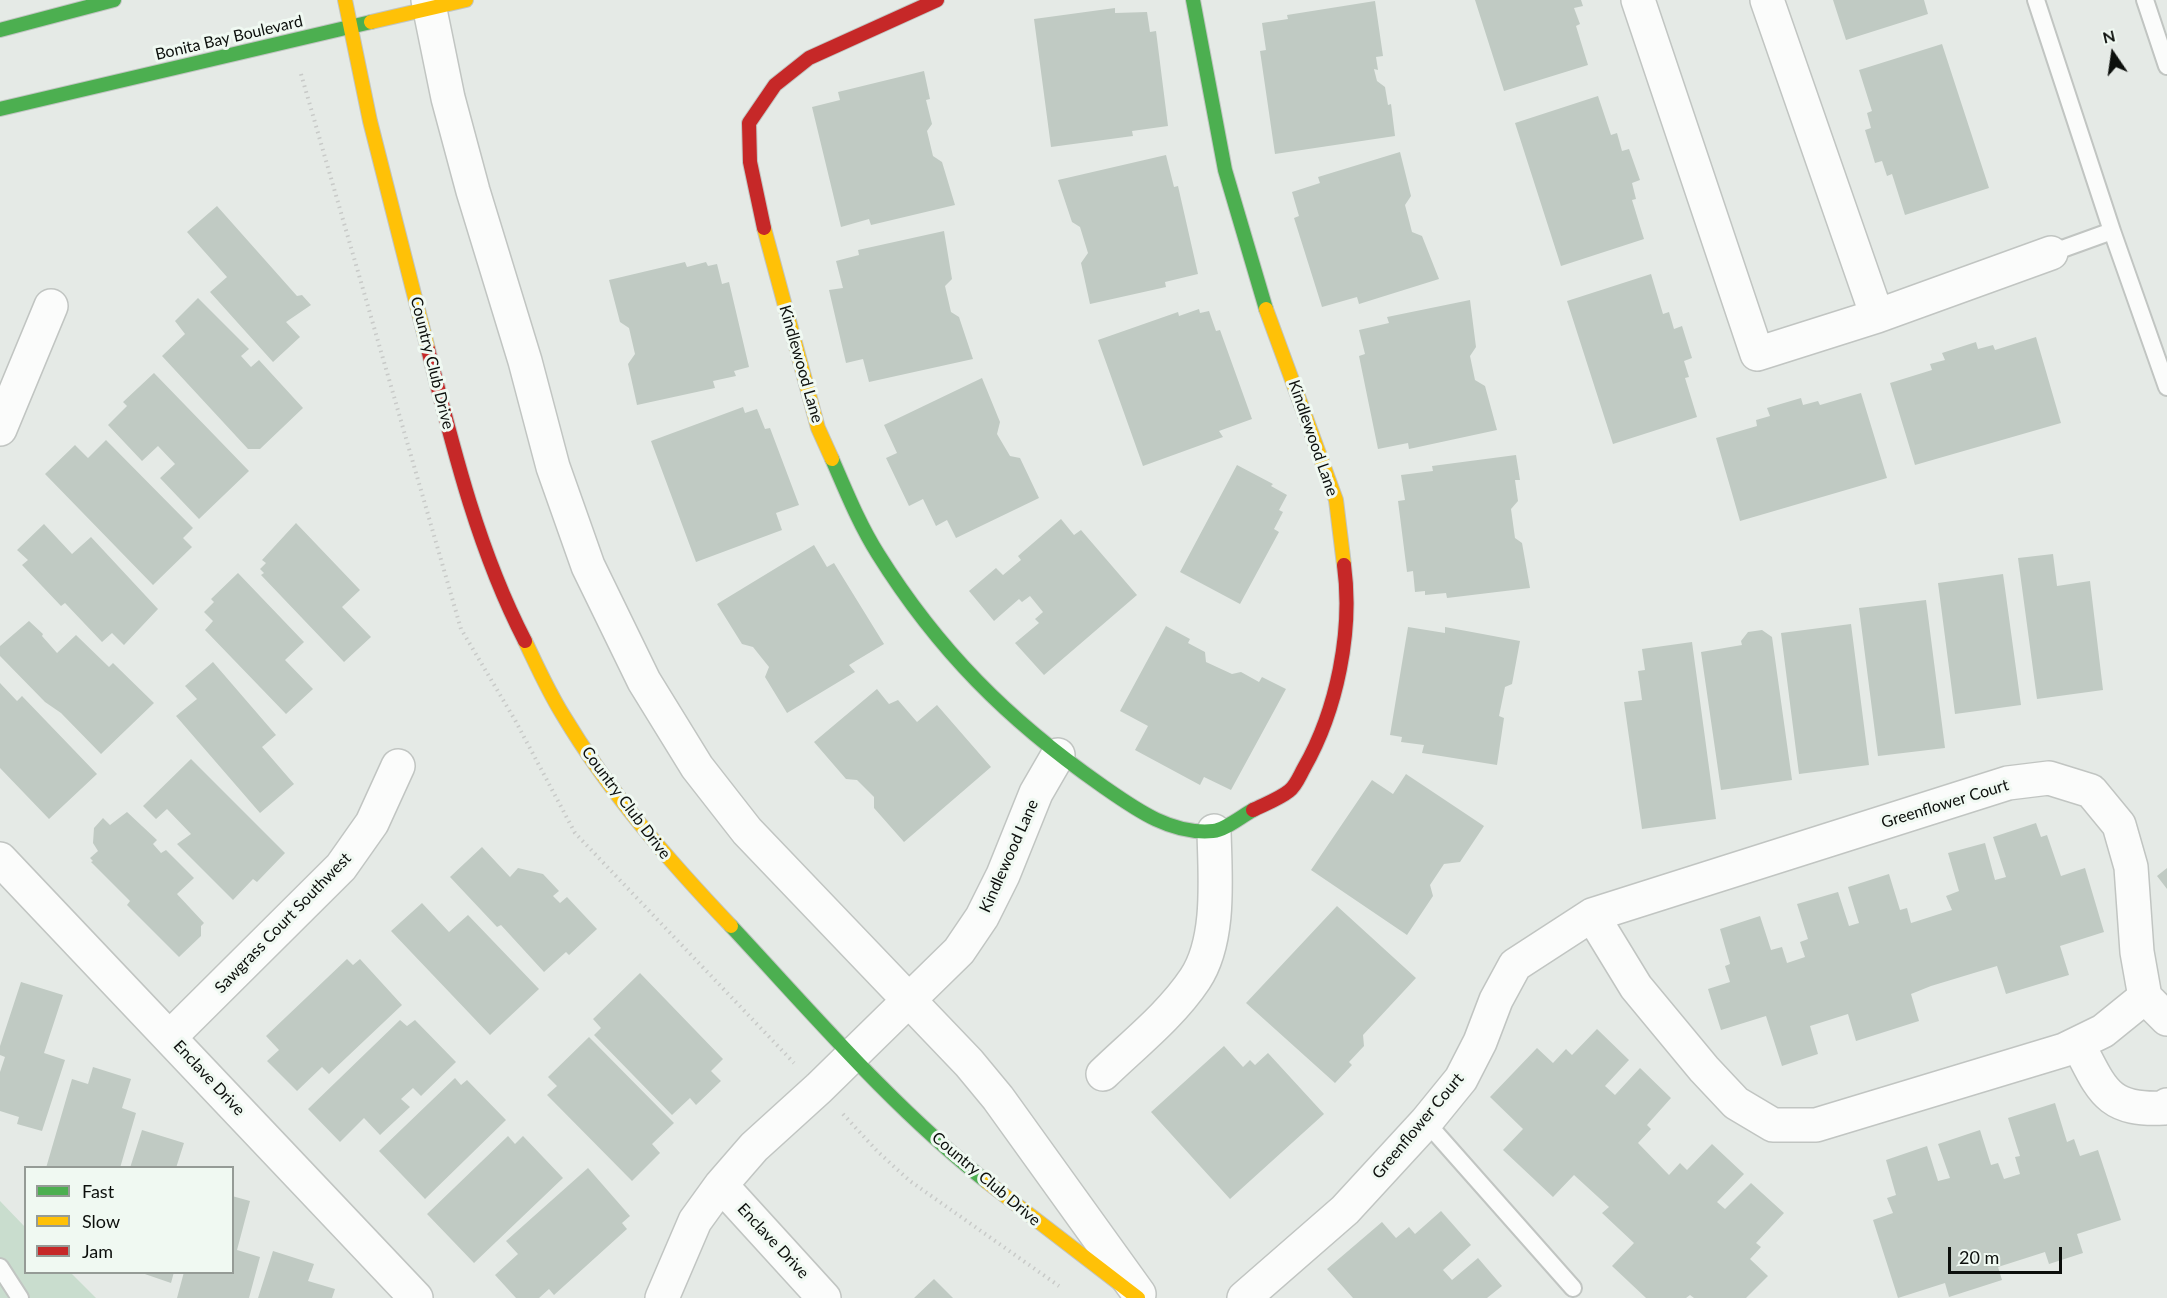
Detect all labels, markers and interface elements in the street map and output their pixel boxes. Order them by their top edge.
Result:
street label: Bonita Bay Boulevard [153,12,305,64]
north arrow [2083,24,2143,84]
text: N [2101,25,2117,47]
street label: Country Club Drive [406,295,458,431]
street label: Kindlewood Lane [775,303,827,425]
street label: Kindlewood Lane [1284,377,1342,499]
street label: Country Club Drive [577,743,675,863]
street label: Greenflower Court [1879,776,2011,832]
street label: Kindlewood Lane [975,797,1043,915]
street label: Sawgrass Court Southwest [211,849,355,997]
street label: Enclave Drive [169,1036,249,1120]
street label: Greenflower Court [1368,1069,1468,1183]
street label: Country Club Drive [928,1128,1044,1230]
legend [24,1166,234,1274]
text: Fast [82,1180,114,1202]
street label: Enclave Drive [733,1199,813,1283]
text: Slow [82,1210,120,1232]
scale bar [1951,1235,2065,1273]
text: Jam [82,1240,113,1262]
text: 20 m [1959,1246,1999,1268]

